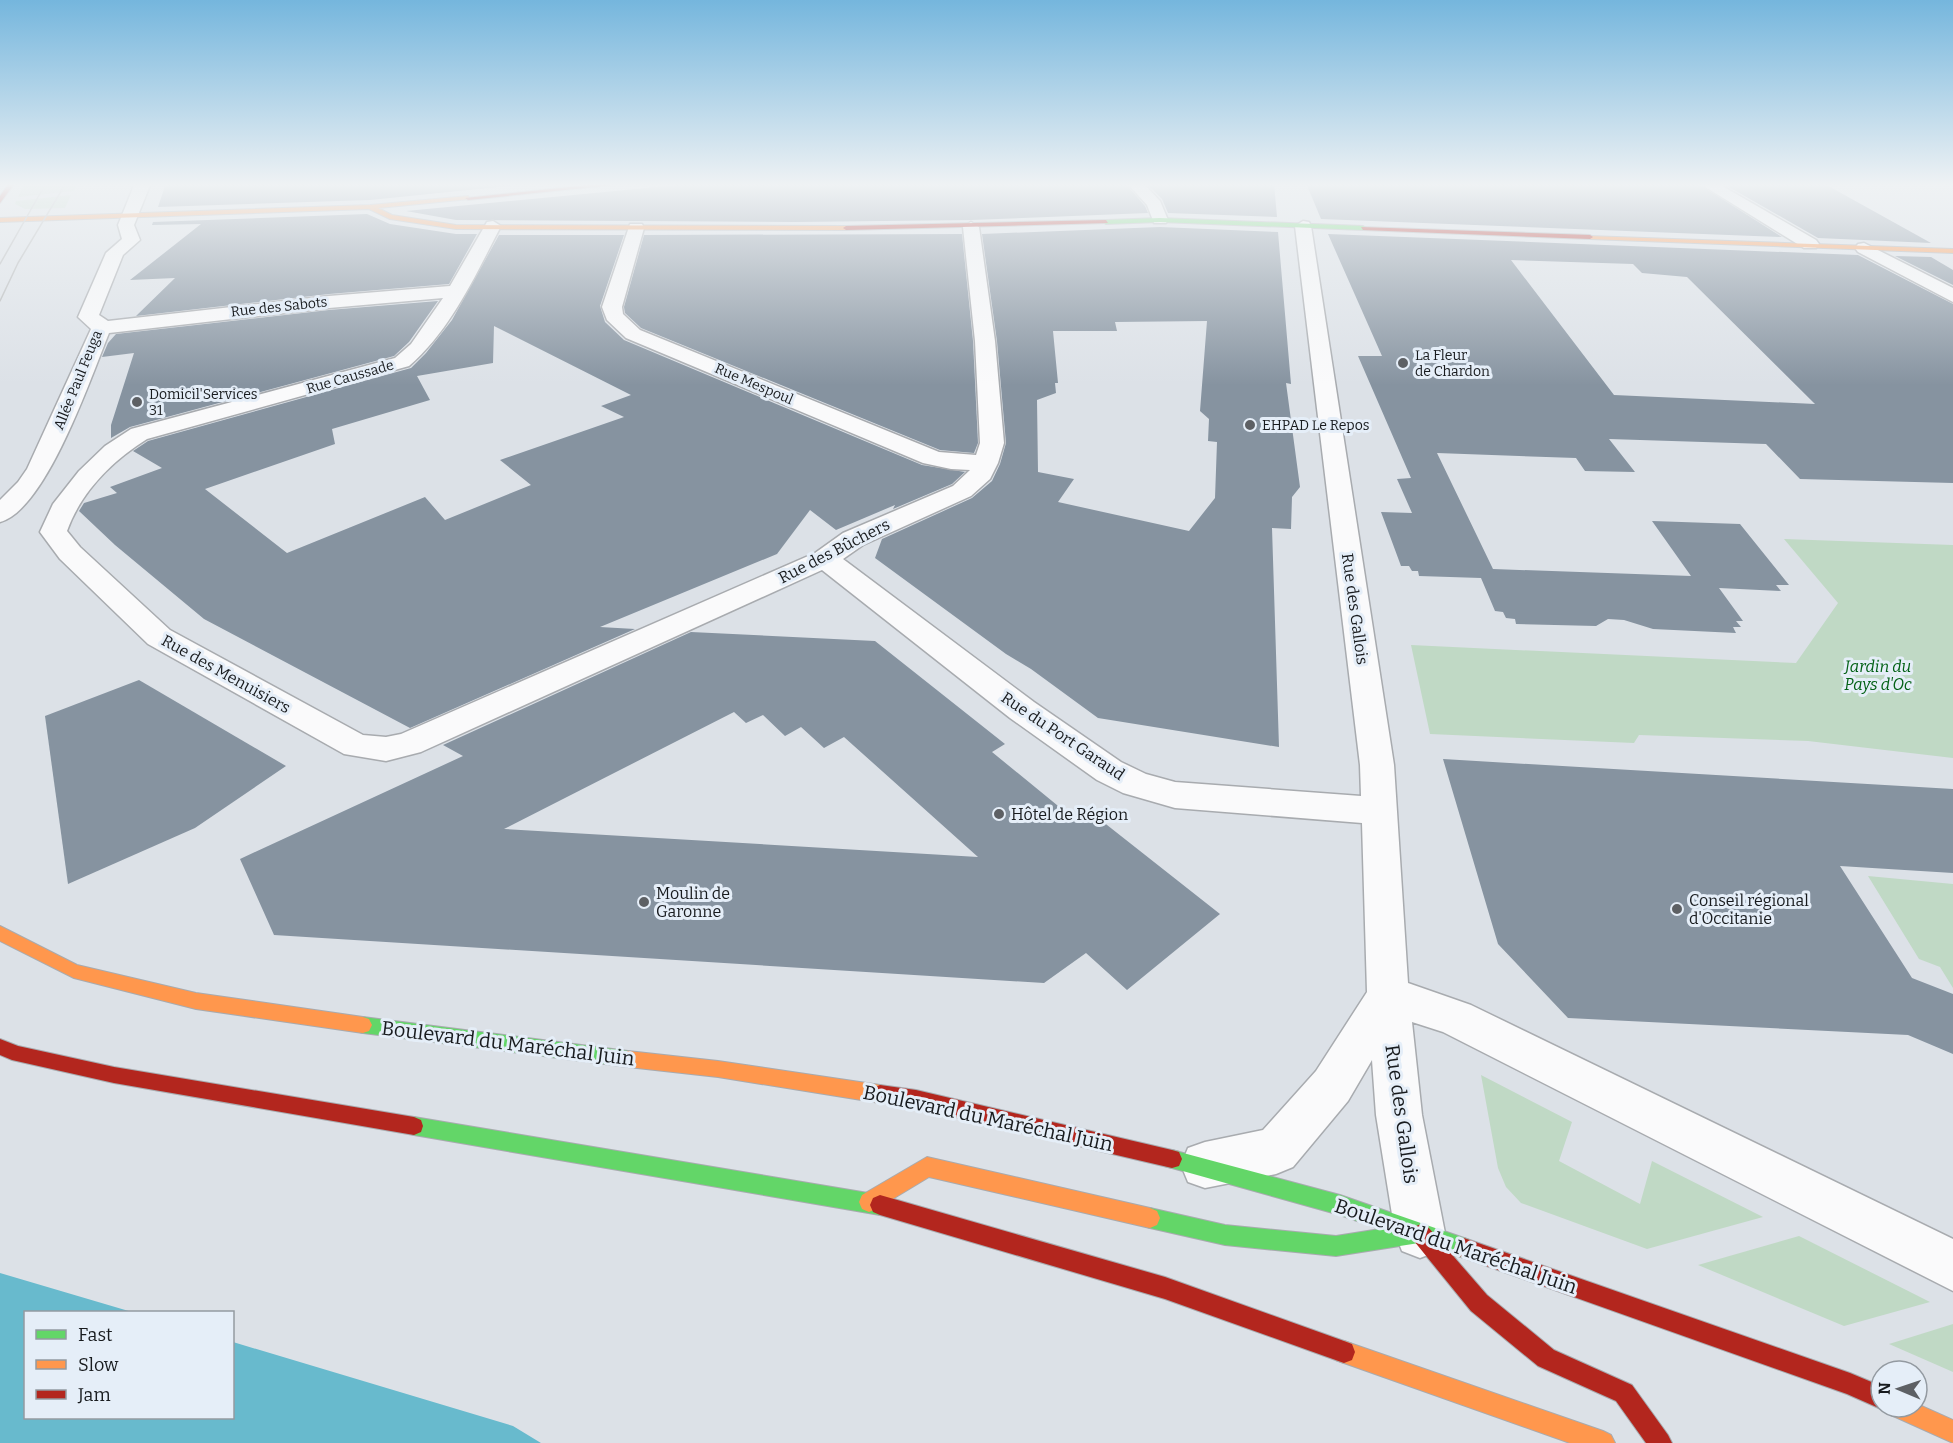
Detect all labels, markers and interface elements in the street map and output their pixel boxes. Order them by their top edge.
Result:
street label: Rue des Sabots [230,293,328,321]
street label: Allée Paul Feuga [50,327,106,432]
place label: La Fleur de Chardon [1415,347,1490,380]
street label: Rue Caussade [304,356,396,398]
marker: La Fleur de Chardon [1396,356,1410,370]
street label: Rue Mespoul [712,360,796,408]
place label: Domicil'Services 31 [149,386,258,419]
marker: Domicil'Services 31 [130,395,144,409]
place label: EHPAD Le Repos [1262,417,1369,434]
marker: EHPAD Le Repos [1243,418,1257,432]
street label: Rue des Bûchers [775,515,893,587]
street label: Rue des Gallois [1338,552,1372,666]
street label: Rue des Menuisiers [158,631,294,717]
park label: Jardin du Pays d'Oc [1843,657,1912,694]
street label: Rue du Port Garaud [998,688,1129,785]
place label: Hôtel de Région [1011,805,1128,824]
marker: Hôtel de Région [992,807,1006,821]
place label: Moulin de Garonne [656,884,730,921]
place label: Conseil régional d'Occitanie [1689,891,1809,928]
marker: Moulin de Garonne [637,895,651,909]
marker: Conseil régional d'Occitanie [1670,902,1684,916]
street label: Boulevard du Maréchal Juin [380,1016,636,1070]
street label: Rue des Gallois [1380,1043,1424,1185]
street label: Boulevard du Maréchal Juin [861,1080,1115,1156]
street label: Boulevard du Maréchal Juin [1332,1193,1581,1299]
legend [24,1311,234,1419]
text: Fast [78,1324,113,1346]
text: Slow [78,1354,119,1376]
north arrow [1869,1359,1929,1419]
text: N [1875,1382,1894,1395]
text: Jam [77,1384,111,1406]

